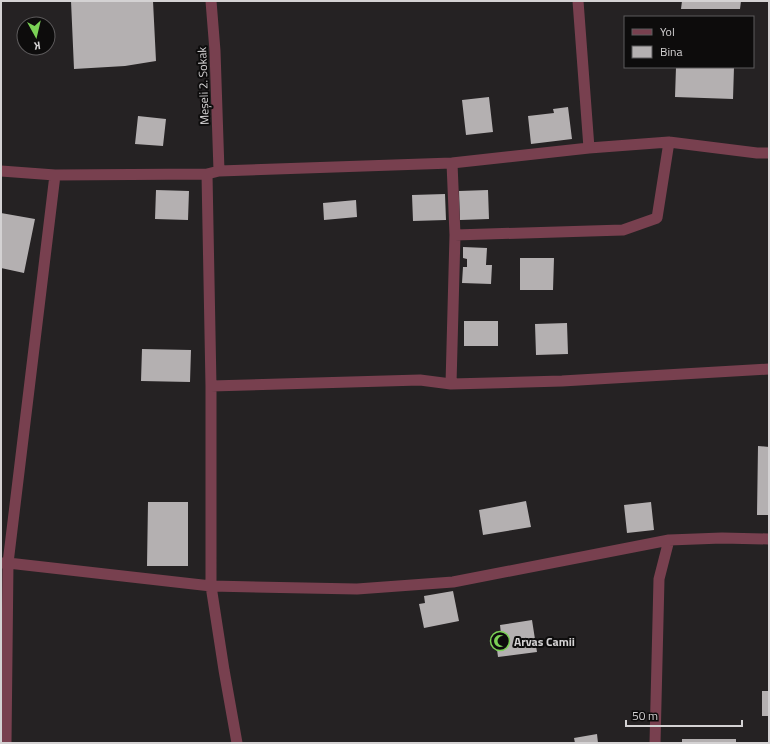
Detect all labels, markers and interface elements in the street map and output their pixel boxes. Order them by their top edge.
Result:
north arrow [16,16,56,56]
legend [624,16,754,68]
text: Yol [660,22,675,41]
text: K [33,38,42,54]
text: Bina [660,42,682,61]
street label: Meşeli 2. Sokak [192,46,214,125]
mosque icon: Arvas Camii [489,630,511,652]
place label: Arvas Camii [514,632,575,651]
scale bar [626,702,742,728]
text: 50 m [632,706,658,725]

